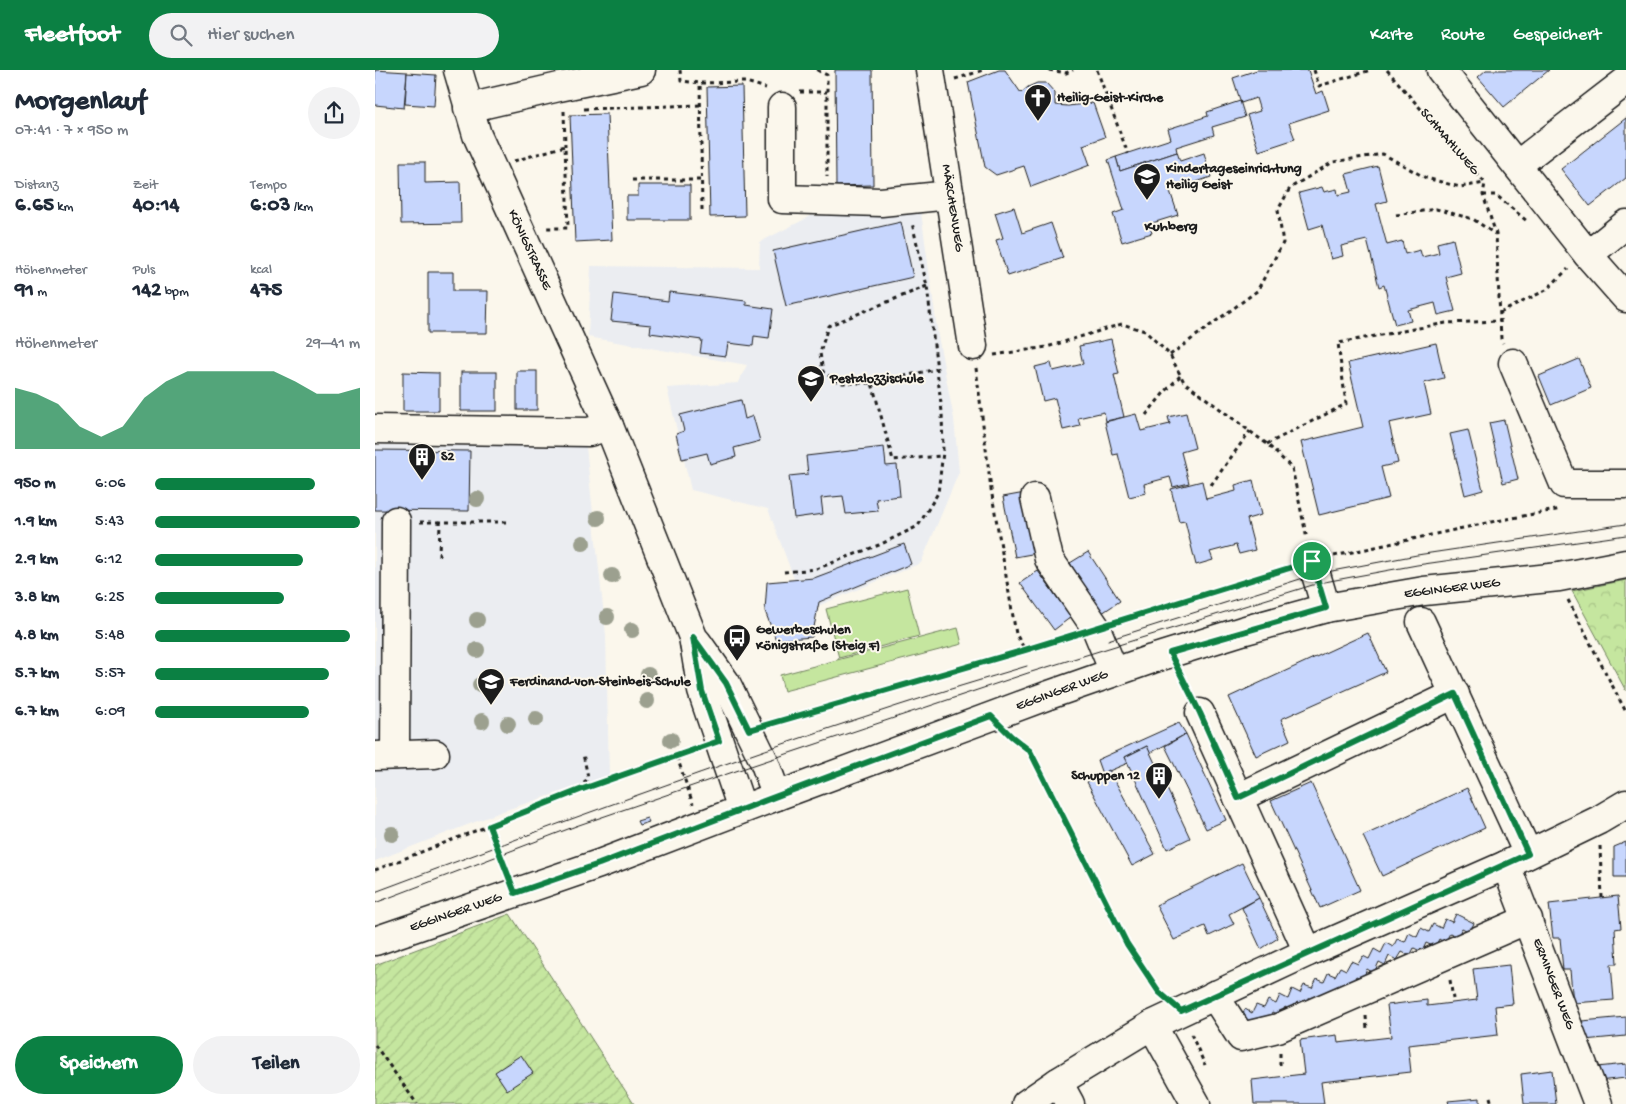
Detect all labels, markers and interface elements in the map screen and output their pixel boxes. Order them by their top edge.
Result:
search box [149,13,499,58]
text: Fleetfoot [25,21,119,50]
icon: search [167,21,195,49]
text: Hier suchen [207,24,295,47]
text: Karte [1370,25,1413,46]
text: Route [1441,25,1485,46]
text: Gespeichert [1513,25,1601,46]
church icon: Heilig-Geist-Kirche [1023,83,1053,122]
text: Morgenlauf [15,86,146,119]
button: share [308,87,360,139]
place label: Heilig-Geist-Kirche [1057,90,1164,107]
street label: SCHMAHLWEG [1415,105,1483,180]
text: 07:41 · 7 × 950 m [15,122,128,141]
place label: Kindertageseinrichtung Heilig Geist [1165,161,1302,194]
school or university icon: Kindertageseinrichtung Heilig Geist [1132,162,1162,201]
street label: MÄRCHENWEG [937,163,967,254]
text: Distanz [15,177,59,194]
text: Zeit [133,177,158,194]
text: Tempo [250,177,287,194]
text: 6.65 [15,194,54,219]
text: 40:14 [133,194,180,219]
text: 6:03 [250,194,290,219]
text: km [54,199,73,216]
text: /km [290,199,313,216]
street label: KÖNIGSTRASSE [503,207,556,294]
district label: Kuhberg [1144,218,1198,236]
text: Höhenmeter [15,262,87,279]
text: Puls [133,262,155,279]
text: kcal [250,262,272,279]
text: 91 [15,279,34,304]
text: 142 [133,279,161,304]
text: 475 [250,279,282,304]
text: m [34,284,47,301]
text: bpm [161,284,189,301]
text: Höhenmeter [15,335,97,354]
text: 29–41 m [305,335,360,354]
school or university icon: Pestalozzischule [796,364,826,403]
place label: Pestalozzischule [829,371,924,388]
building icon: S2 [407,442,437,481]
place label: S2 [441,449,454,466]
text: 950 m [15,475,56,494]
text: 6:06 [95,475,125,494]
text: 1.9 km [15,513,57,532]
text: 5:43 [95,513,124,532]
pin [1291,540,1333,582]
icon: arrive [1298,547,1326,575]
text: 2.9 km [15,551,58,570]
text: 6:12 [95,551,122,570]
street label: EGGINGER WEG [1403,575,1502,603]
text: 3.8 km [15,589,59,608]
text: 6:25 [95,589,124,608]
place label: Gewerbeschulen Königstraße (Steig F) [755,622,880,655]
bus stop icon: Gewerbeschulen Königstraße (Steig F) [722,623,752,662]
text: 4.8 km [15,627,59,646]
text: 5:48 [95,627,125,646]
text: 5.7 km [15,665,59,684]
text: 5:57 [95,665,125,684]
street label: EGGINGER WEG [1014,666,1111,716]
school or university icon: Ferdinand-von-Steinbeis-Schule [476,667,506,706]
place label: Ferdinand-von-Steinbeis-Schule [509,674,691,691]
text: 6.7 km [15,703,59,722]
text: 6:09 [95,703,125,722]
building icon: Schuppen 12 [1144,761,1174,800]
place label: Schuppen 12 [1071,768,1140,785]
street label: EGGINGER WEG [408,889,506,937]
street label: ERMINGER WEG [1528,936,1579,1033]
button: Speichern [15,1036,183,1094]
button: Teilen [193,1036,360,1094]

